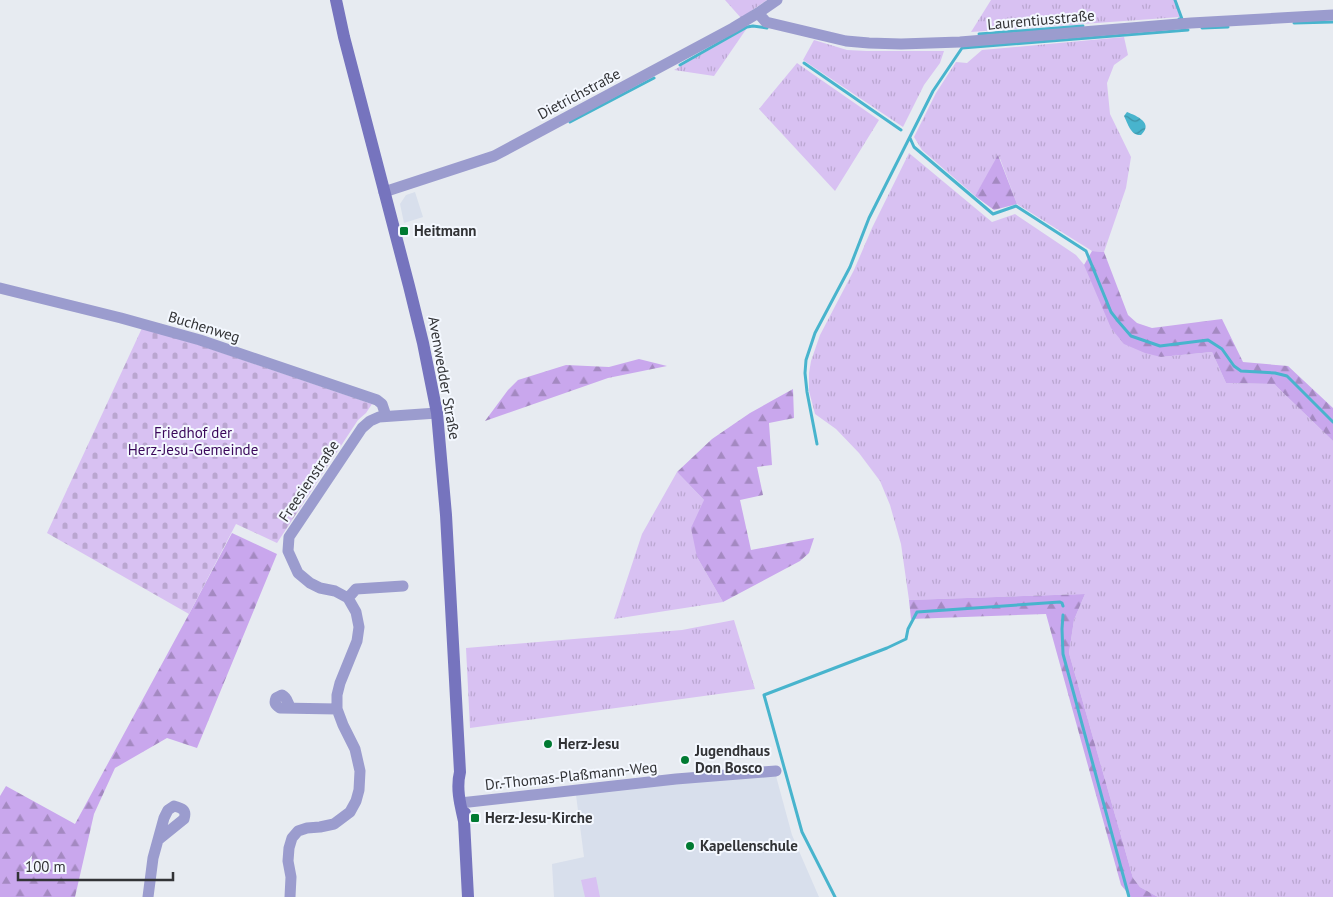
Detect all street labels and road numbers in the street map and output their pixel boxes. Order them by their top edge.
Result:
street label: Laurentiusstraße [986,5,1096,34]
street label: Dietrichstraße [534,64,623,123]
street label: Buchenweg [166,307,242,346]
street label: Avenwedder Straße [424,315,465,441]
street label: Freesienstraße [274,436,343,525]
street label: Dr.-Thomas-Plaßmann-Weg [484,757,658,794]

